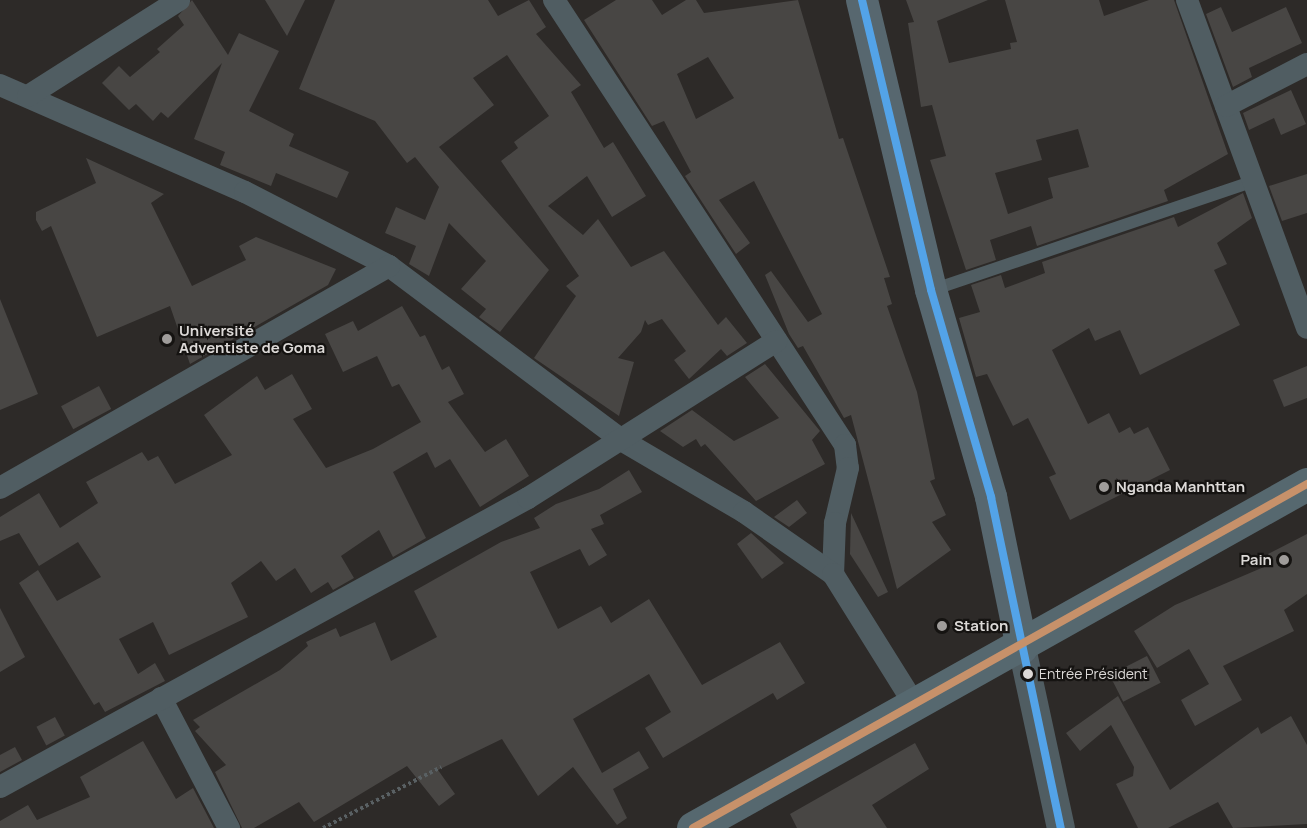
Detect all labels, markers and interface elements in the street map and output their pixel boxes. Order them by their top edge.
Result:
place label: Université Adventiste de Goma [179,321,325,356]
marker: Université Adventiste de Goma [160,332,174,346]
place label: Nganda Manhttan [1116,478,1245,496]
marker: Nganda Manhttan [1097,480,1111,494]
place label: Pain [1240,551,1272,569]
marker: Pain [1277,553,1291,567]
place label: Station [954,617,1008,635]
marker: Station [935,619,949,633]
place label: Entrée Président [1039,666,1148,682]
marker: Entrée Président [1022,668,1034,680]

